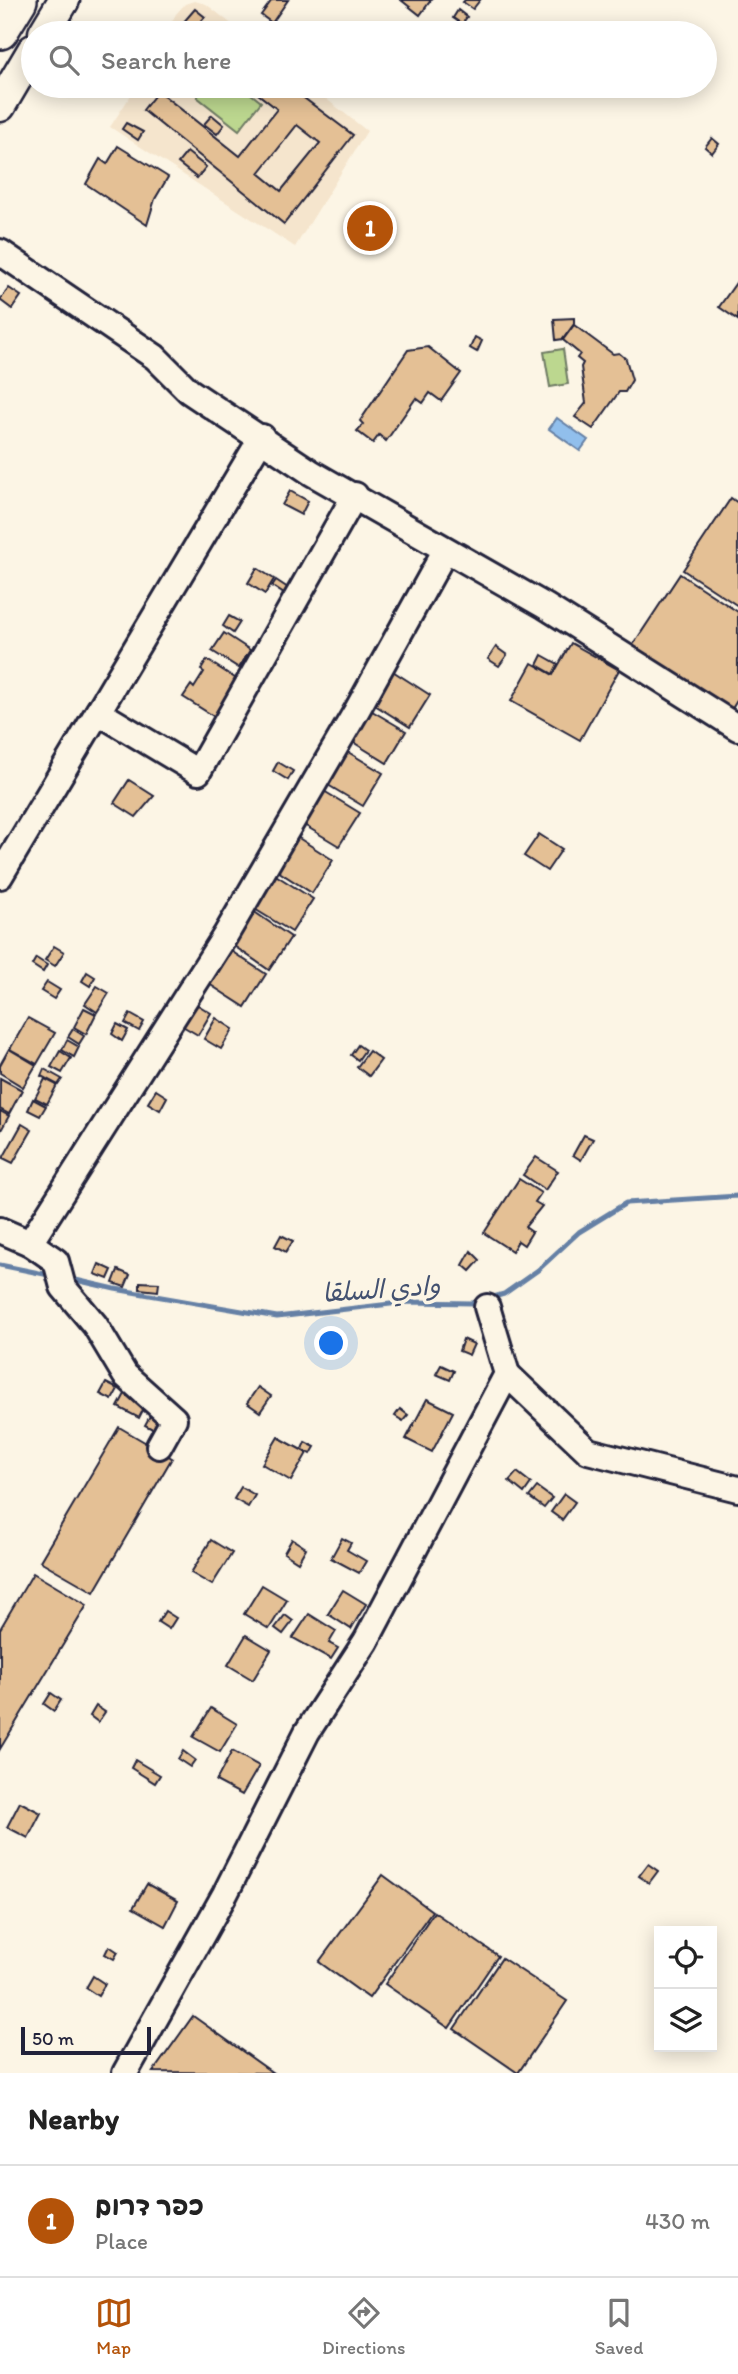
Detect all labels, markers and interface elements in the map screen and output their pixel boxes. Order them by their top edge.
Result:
search box [21,21,717,98]
icon: search [45,41,83,79]
text: Search here [101,44,231,76]
pin: 1 [347,202,393,254]
water label: وادي السلقا [321,1269,441,1312]
your location [314,1326,348,1360]
map controls [654,1926,717,2052]
button: locate [654,1926,717,1989]
button: layers [654,1989,717,2052]
scale bar [21,2024,150,2056]
text: 50 m [32,2027,74,2050]
text: Nearby [28,2100,119,2137]
text: כפר דרום [95,2190,204,2222]
text: 1 [46,2207,56,2235]
text: 430 m [645,2207,710,2235]
text: Place [95,2227,148,2255]
tab: Map [95,2294,133,2359]
tab: Directions [322,2294,406,2359]
tab: Saved [595,2294,643,2359]

